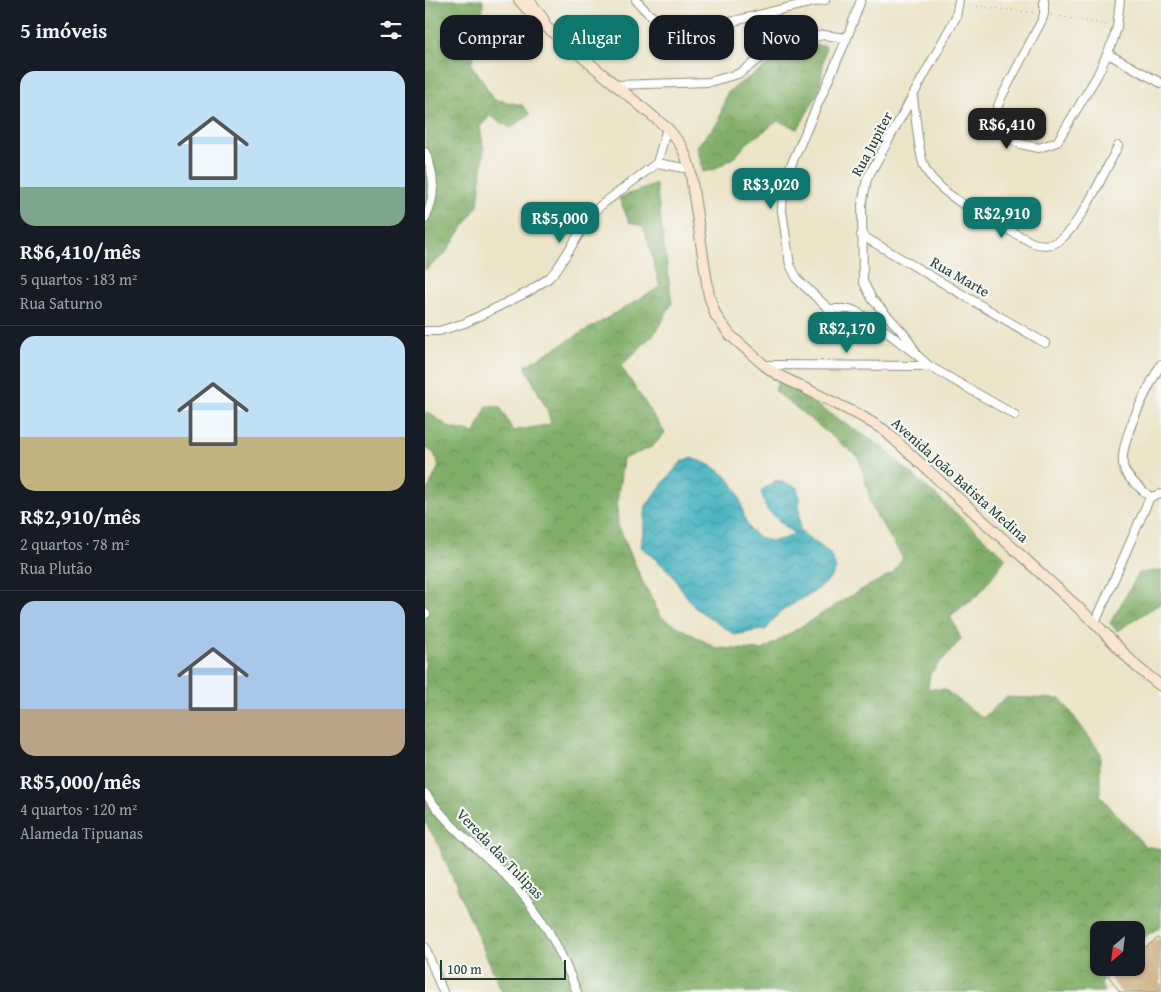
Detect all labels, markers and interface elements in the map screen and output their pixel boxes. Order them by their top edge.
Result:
text: 5 imóveis [20,15,107,46]
chip: Comprar [440,15,543,60]
chip: Alugar [553,15,639,60]
chip: Filtros [649,15,734,60]
chip: Novo [744,15,818,60]
icon: filters [377,16,405,44]
icon: home [168,103,258,193]
street label: Rua Jupiter [846,108,897,180]
pin: R$6,410 [961,108,1053,150]
text: R$6,410 [979,112,1035,136]
pin: R$3,020 [725,168,817,210]
text: R$3,020 [743,172,799,196]
pin: R$2,910 [956,196,1048,239]
text: R$2,910 [974,201,1030,225]
pin: R$5,000 [514,202,606,244]
text: R$5,000 [532,206,588,230]
text: R$6,410/mês [20,236,141,267]
street label: Rua Marte [927,251,994,302]
text: 5 quartos · 183 m² [20,267,137,291]
text: Rua Saturno [20,291,102,315]
pin: R$2,170 [801,312,893,354]
text: R$2,170 [819,316,875,340]
icon: home [168,369,258,459]
street label: Avenida João Batista Medina [887,412,1033,547]
text: R$2,910/mês [20,501,141,532]
text: 2 quartos · 78 m² [20,532,130,556]
text: Rua Plutão [20,556,92,580]
icon: home [168,634,258,724]
text: R$5,000/mês [20,766,141,797]
text: 4 quartos · 120 m² [20,797,137,821]
street label: Vereda das Tulipas [452,804,549,903]
text: Alameda Tipuanas [20,821,143,845]
north arrow [1090,921,1145,976]
map controls [1090,921,1145,976]
scale bar [440,957,566,980]
text: 100 m [447,959,482,979]

